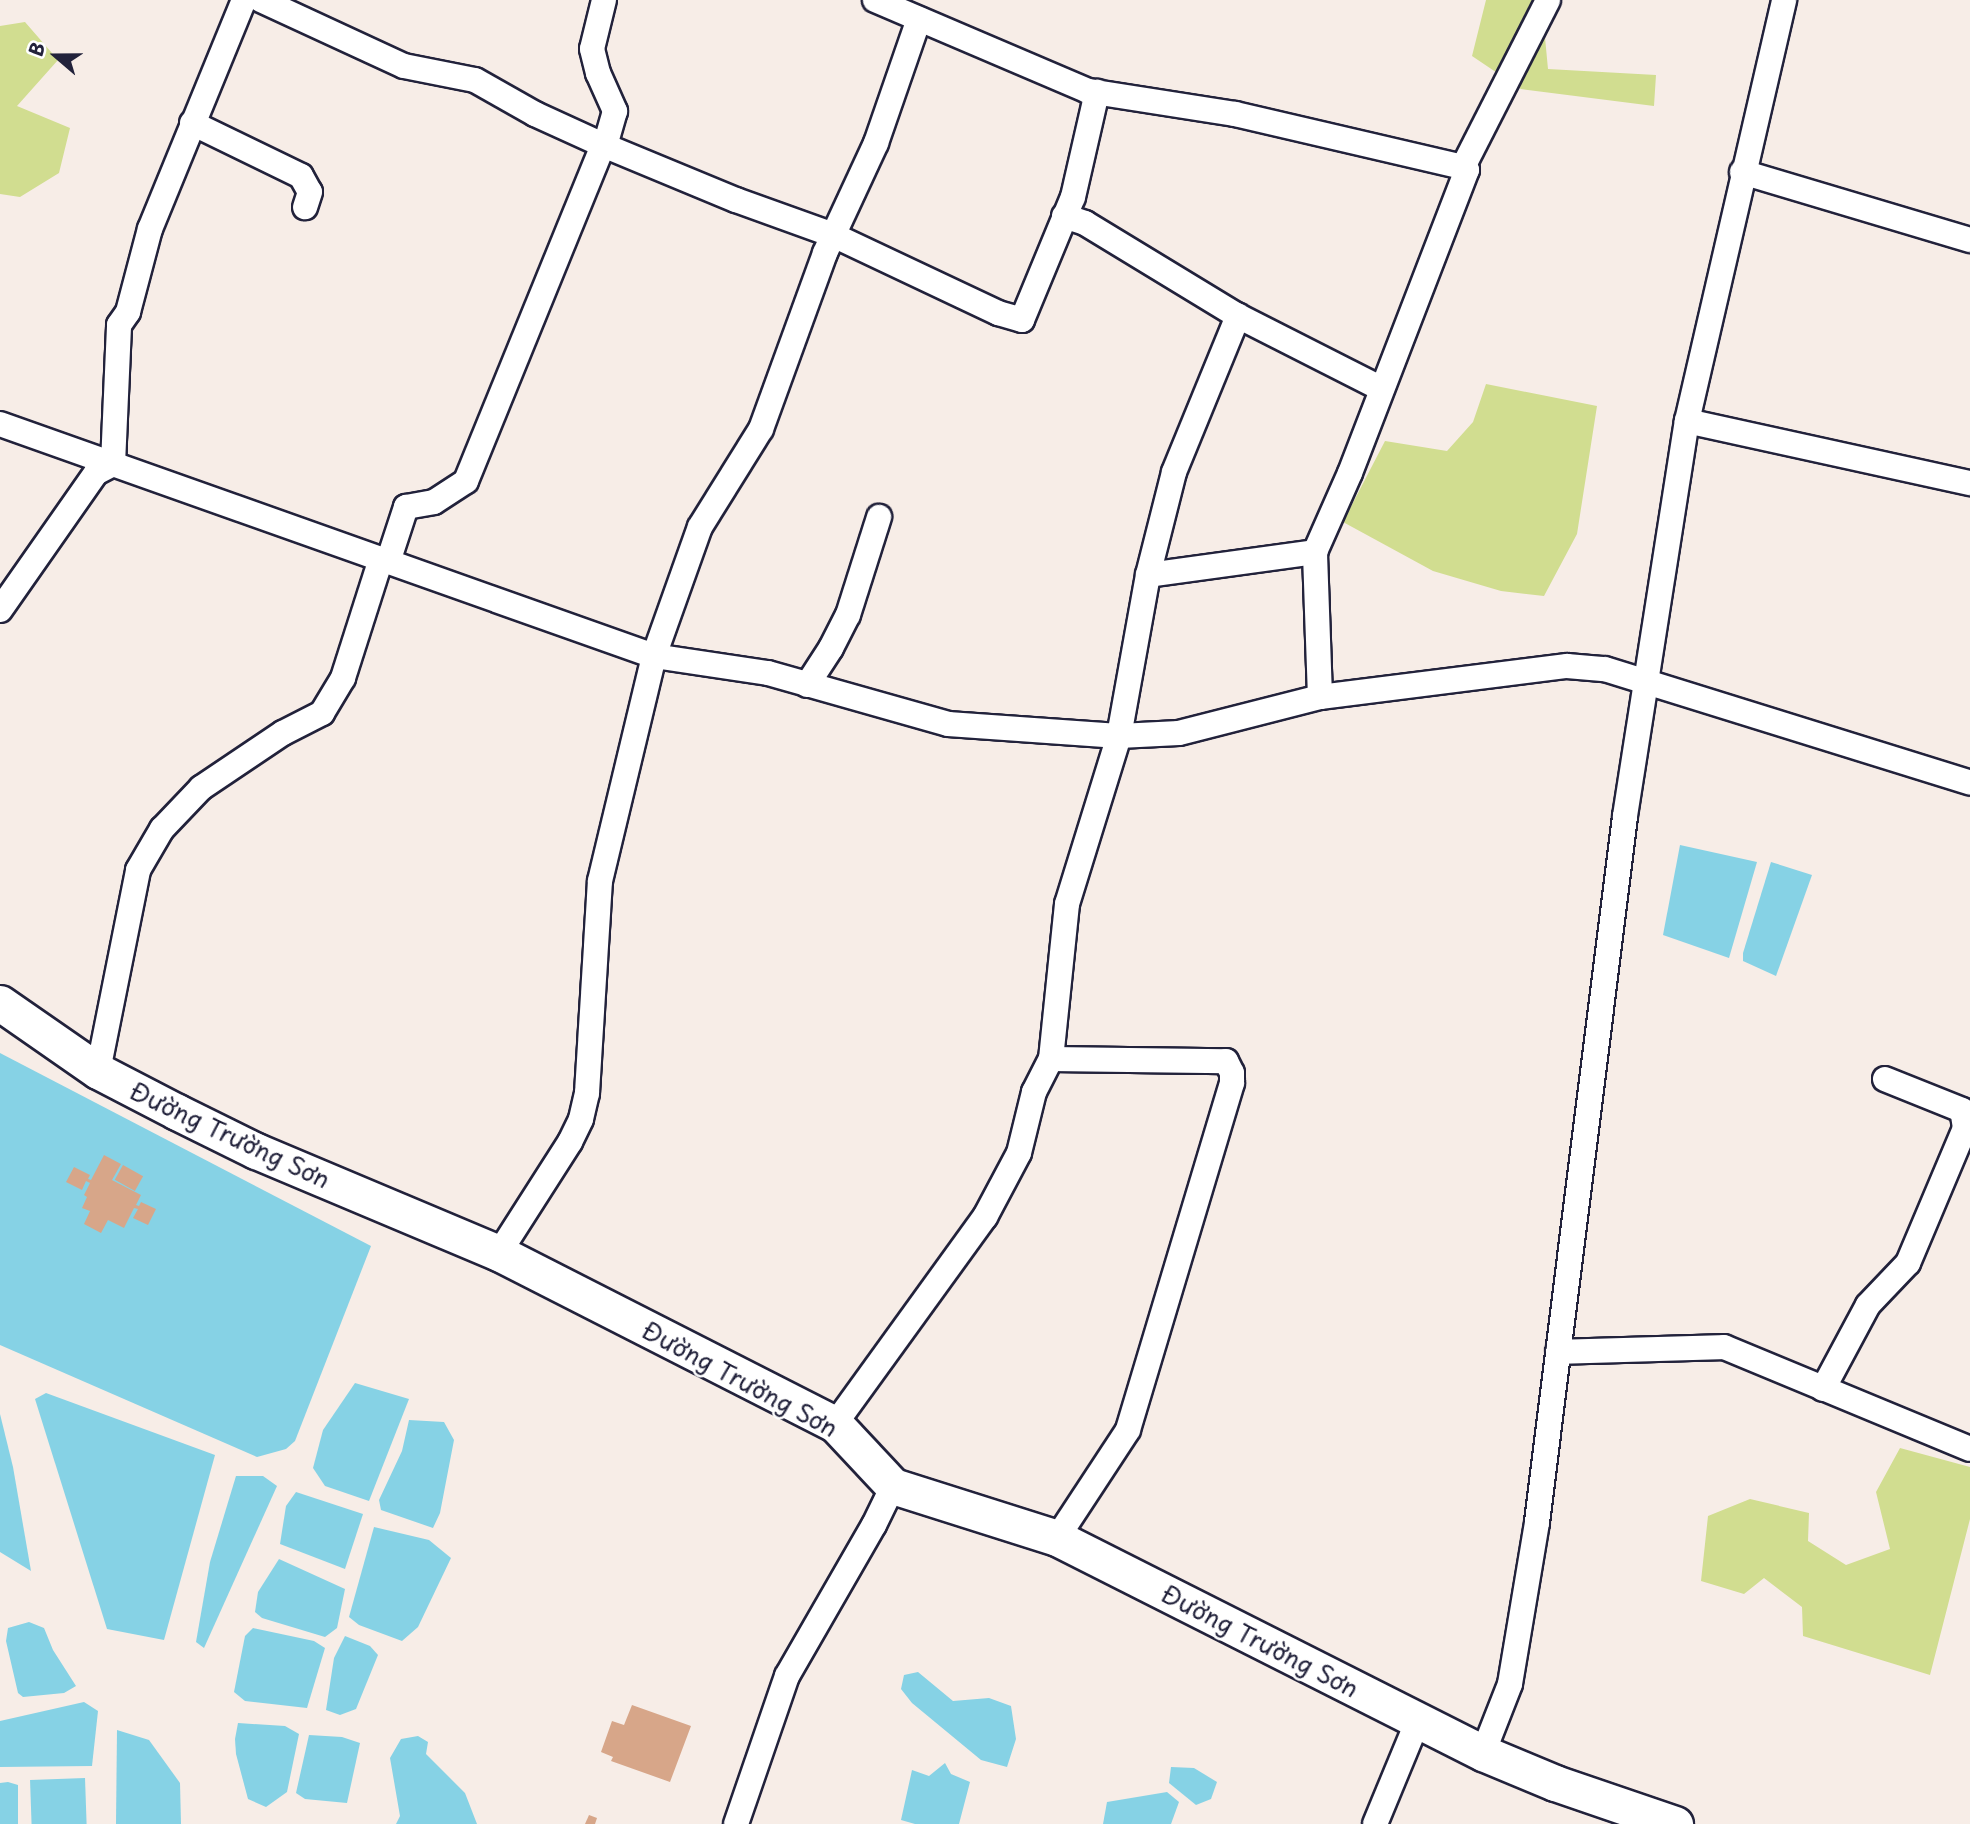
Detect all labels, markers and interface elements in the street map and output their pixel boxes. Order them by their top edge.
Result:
north arrow [21,21,91,91]
text: B [21,38,52,60]
street label: Đường Trường Sơn [126,1076,334,1194]
street label: Đường Trường Sơn [638,1315,842,1443]
street label: Đường Trường Sơn [1157,1579,1363,1703]

